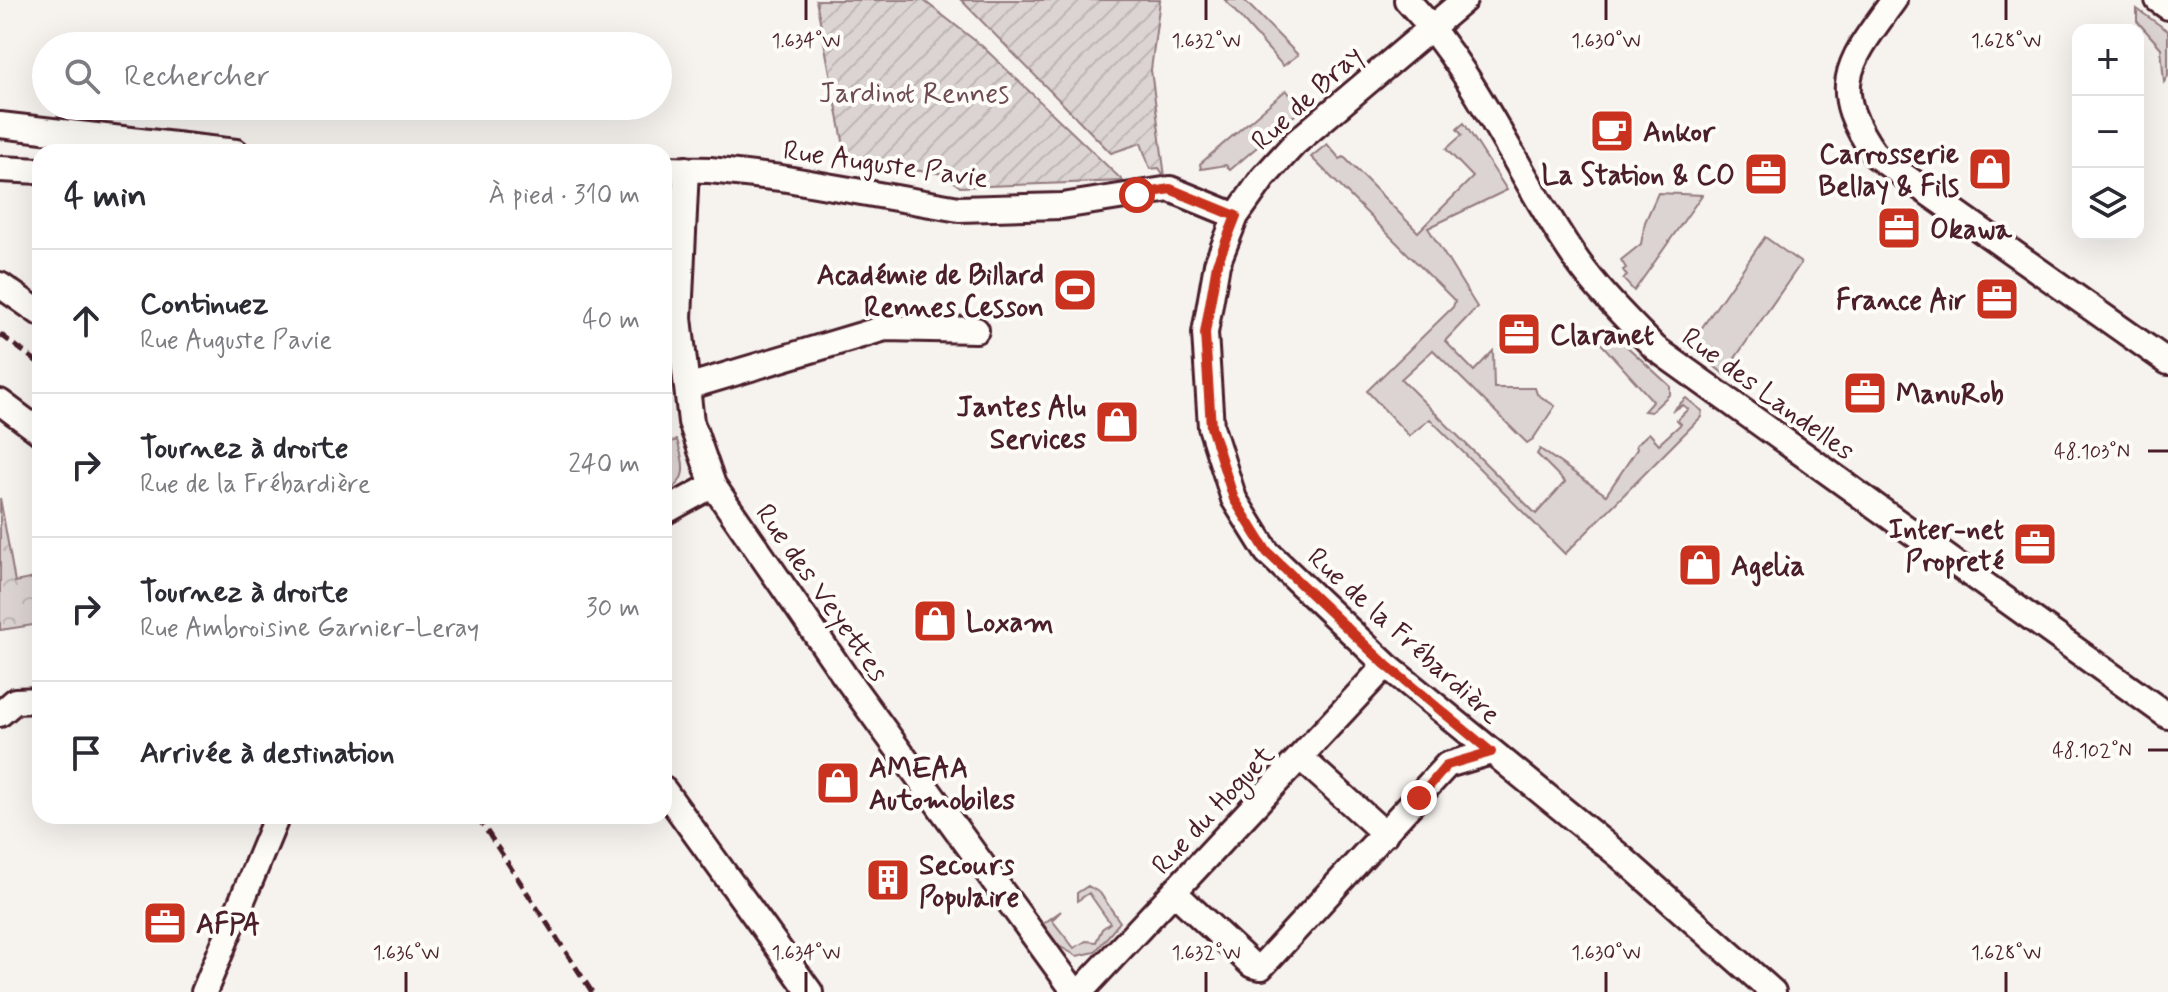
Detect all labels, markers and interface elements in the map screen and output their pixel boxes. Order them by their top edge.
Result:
map controls [2072,24,2144,240]
button: + [2072,24,2144,96]
text: 1.634°W [771,28,841,55]
text: 1.632°W [1171,28,1241,55]
text: 1.630°W [1571,28,1641,55]
text: 1.628°W [1971,28,2041,55]
search box [32,32,672,120]
street label: Rue de Bray [1244,38,1371,160]
icon: search [60,54,104,98]
text: Rechercher [124,57,270,96]
park label: Jardinot Rennes [819,76,1009,113]
button: − [2072,96,2144,168]
cafe icon: Ankor [1588,107,1636,155]
place label: Ankor [1643,115,1716,152]
street label: Rue Auguste Pavie [781,133,991,198]
place label: Carrosserie Bellay & Fils [1818,137,1959,206]
shop icon: Carrosserie Bellay & Fils [1966,145,2014,193]
office icon: La Station & CO [1742,150,1790,198]
place label: La Station & CO [1542,158,1735,195]
button: layers [2072,168,2144,240]
text: 4 min [64,174,147,219]
route start [1119,177,1155,213]
text: À pied · 310 m [489,179,640,213]
office icon: Okawa [1875,204,1923,252]
place label: Okawa [1930,212,2013,249]
place label: Académie de Billard Rennes Cesson [817,258,1044,327]
sports icon: Académie de Billard Rennes Cesson [1051,266,1099,314]
office icon: France Air [1973,275,2021,323]
place label: France Air [1836,283,1966,320]
text: Continuez [140,285,269,324]
icon: ahead [64,299,108,343]
text: 40 m [582,304,640,338]
office icon: Claranet [1495,310,1543,358]
place label: Claranet [1550,318,1655,355]
street label: Rue des Landelles [1674,320,1861,470]
text: Rue Auguste Pavie [140,324,332,358]
office icon: ManuRob [1841,369,1889,417]
place label: ManuRob [1896,377,2004,414]
place label: Jantes Alu Services [956,390,1086,459]
shop icon: Jantes Alu Services [1093,398,1141,446]
text: Tournez à droite [140,429,349,468]
text: 48.103°N [2054,439,2130,466]
icon: right [64,443,108,487]
text: 240 m [568,448,640,482]
text: Rue de la Frébardière [140,468,371,502]
street label: Rue des Veyettes [746,497,896,690]
place label: Inter-net Propreté [1889,512,2005,581]
office icon: Inter-net Propreté [2011,520,2059,568]
street label: Rue de la Frébardière [1299,540,1508,734]
shop icon: Agelia [1676,541,1724,589]
place label: Agelia [1731,549,1805,587]
text: Tournez à droite [140,573,349,612]
icon: right [64,587,108,631]
text: 30 m [586,592,640,626]
shop icon: Loxam [911,597,959,645]
place label: Loxam [966,605,1054,642]
text: Rue Ambroisine Garnier-Leray [140,612,479,646]
icon: arrive [64,731,108,775]
text: Arrivée à destination [140,734,395,773]
street label: Rue du Hoguet [1144,738,1285,885]
text: 48.102°N [2052,738,2132,765]
place label: AMEAA Automobiles [869,751,1016,820]
shop icon: AMEAA Automobiles [814,759,862,807]
route end [1401,780,1437,816]
place label: Secours Populaire [919,848,1020,917]
building icon: Secours Populaire [864,856,912,904]
office icon: AFPA [141,899,189,947]
place label: AFPA [196,907,260,944]
text: 1.636°W [373,940,439,967]
text: 1.634°W [771,940,841,967]
text: 1.632°W [1171,940,1241,967]
text: 1.630°W [1571,940,1641,967]
text: 1.628°W [1971,940,2041,967]

